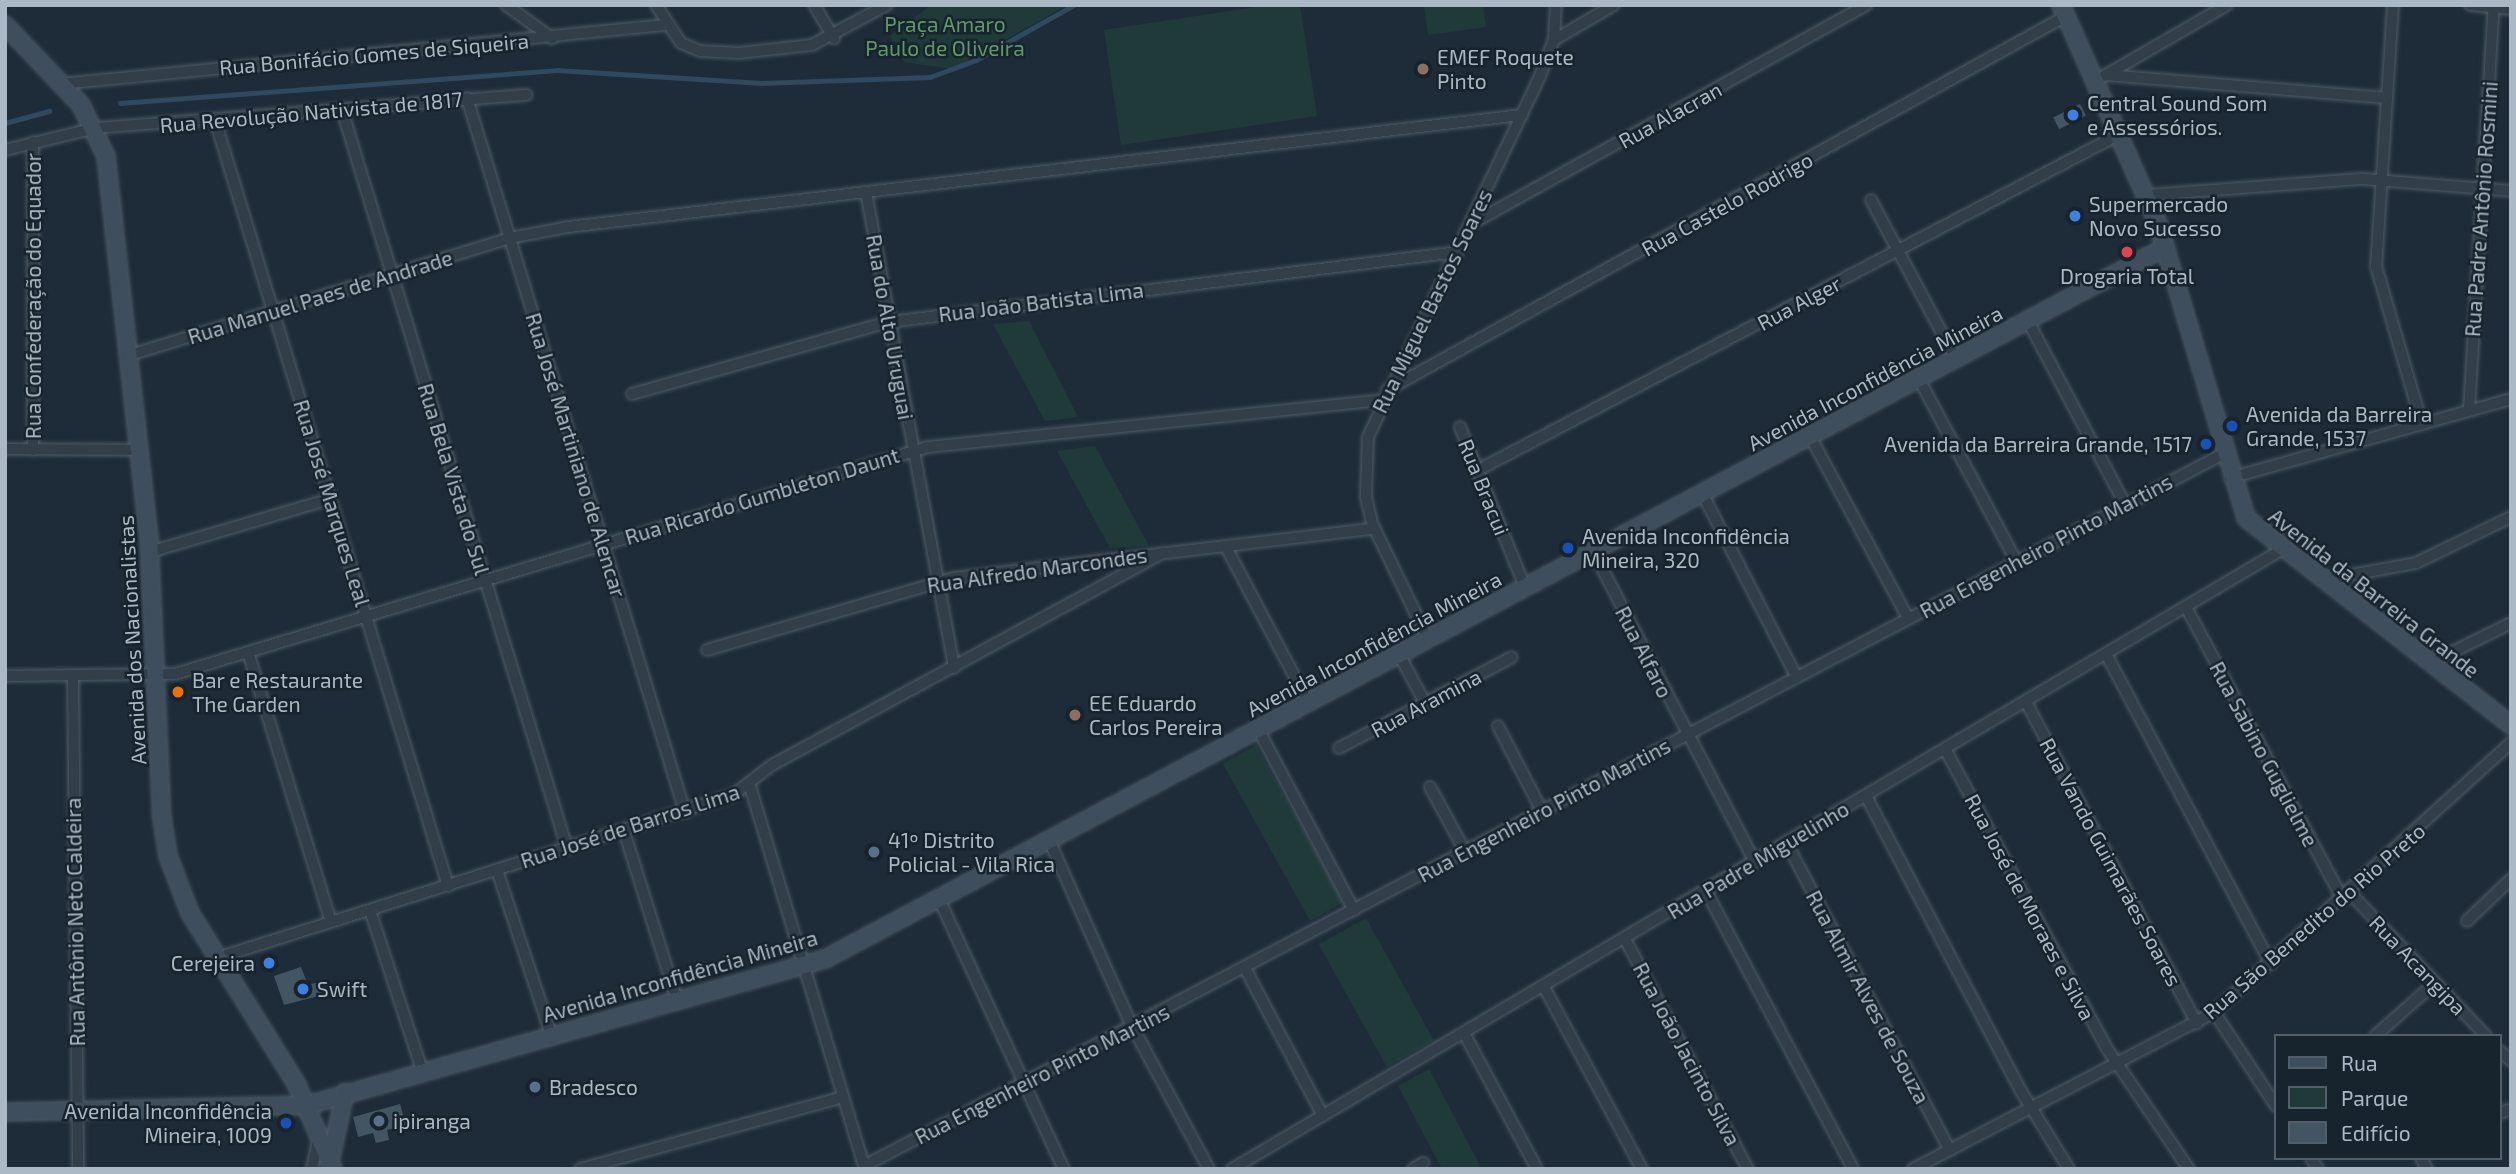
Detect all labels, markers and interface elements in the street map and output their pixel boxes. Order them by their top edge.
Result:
park label: Praça Amaro Paulo de Oliveira [865,11,1025,61]
street label: Rua Bonifácio Gomes de Siqueira [218,28,530,80]
place label: EMEF Roquete Pinto [1437,44,1574,94]
marker: EMEF Roquete Pinto [1415,61,1431,77]
street label: Rua Alacran [1614,76,1726,154]
street label: Rua Padre Antônio Rosmini [2459,80,2503,338]
street label: Rua Revolução Nativista de 1817 [159,86,463,138]
place label: Central Sound Som e Assessórios. [2087,90,2268,140]
marker: Central Sound Som e Assessórios. [2065,107,2081,123]
street label: Rua Castelo Rodrigo [1637,147,1817,261]
street label: Rua Confederação do Equador [20,153,46,439]
street label: Rua Miguel Bastos Soares [1367,185,1497,417]
place label: Supermercado Novo Sucesso [2089,191,2228,241]
marker: Supermercado Novo Sucesso [2067,208,2083,224]
street label: Rua do Alto Uruguai [861,232,919,422]
marker: Drogaria Total [2119,244,2135,260]
street label: Rua Manuel Paes de Andrade [184,245,456,349]
place label: Drogaria Total [2060,263,2194,289]
street label: Rua Alger [1753,270,1845,336]
street label: Rua João Batista Lima [937,277,1145,327]
street label: Avenida Inconfidência Mineira [1743,300,2007,456]
street label: Rua José Martiniano de Alencar [521,309,631,601]
street label: Rua Bela Vista do Sul [413,380,495,578]
street label: Rua José Marques Leal [288,396,376,610]
place label: Avenida da Barreira Grande, 1537 [2246,401,2432,451]
marker: Avenida da Barreira Grande, 1537 [2224,418,2240,434]
place label: Avenida da Barreira Grande, 1517 [1884,431,2192,457]
street label: Rua Bracui [1453,435,1515,539]
marker: Avenida da Barreira Grande, 1517 [2198,436,2214,452]
street label: Rua Ricardo Gumbleton Daunt [622,442,902,550]
street label: Rua Engenheiro Pinto Martins [1915,469,2177,623]
street label: Avenida da Barreira Grande [2264,503,2484,683]
street label: Avenida dos Nacionalistas [113,515,151,765]
place label: Avenida Inconfidência Mineira, 320 [1582,523,1790,573]
marker: Avenida Inconfidência Mineira, 320 [1560,540,1576,556]
street label: Rua Alfredo Marcondes [925,542,1149,598]
street label: Avenida Inconfidência Mineira [1242,566,1506,722]
street label: Rua Alfaro [1610,602,1678,702]
street label: Rua Sabino Guglielme [2205,657,2323,851]
street label: Rua Aramina [1366,663,1486,743]
place label: Bar e Restaurante The Garden [192,667,363,717]
marker: Bar e Restaurante The Garden [170,684,186,700]
place label: EE Eduardo Carlos Pereira [1089,690,1223,740]
marker: EE Eduardo Carlos Pereira [1067,707,1083,723]
street label: Rua Engenheiro Pinto Martins [1413,733,1675,887]
street label: Rua Vando Guimarães Soares [2035,733,2187,991]
street label: Rua José de Barros Lima [517,779,743,873]
street label: Rua José de Moraes e Silva [1959,789,2101,1025]
street label: Rua Padre Miguelinho [1663,796,1853,924]
street label: Rua Antônio Neto Caldeira [60,797,90,1047]
street label: Rua São Benedito do Rio Preto [2198,818,2430,1024]
place label: 41º Distrito Policial - Vila Rica [888,827,1056,877]
marker: 41º Distrito Policial - Vila Rica [866,844,882,860]
street label: Rua Almir Alves de Souza [1801,885,1935,1109]
street label: Rua Acangipa [2364,910,2472,1020]
street label: Avenida Inconfidência Mineira [540,925,820,1027]
place label: Cerejeira [171,950,255,976]
marker: Cerejeira [261,955,277,971]
street label: Rua João Jacinto Silva [1628,958,1746,1150]
place label: Swift [317,976,367,1002]
marker: Swift [295,981,311,997]
street label: Rua Engenheiro Pinto Martins [910,999,1174,1149]
legend [2274,1034,2502,1160]
text: Rua [2341,1050,2377,1075]
place label: Bradesco [549,1074,638,1100]
marker: Bradesco [527,1079,543,1095]
text: Parque [2341,1085,2408,1110]
place label: Avenida Inconfidência Mineira, 1009 [64,1098,272,1148]
place label: ipiranga [393,1108,471,1134]
marker: ipiranga [371,1113,387,1129]
marker: Avenida Inconfidência Mineira, 1009 [278,1115,294,1131]
text: Edifício [2341,1120,2411,1145]

